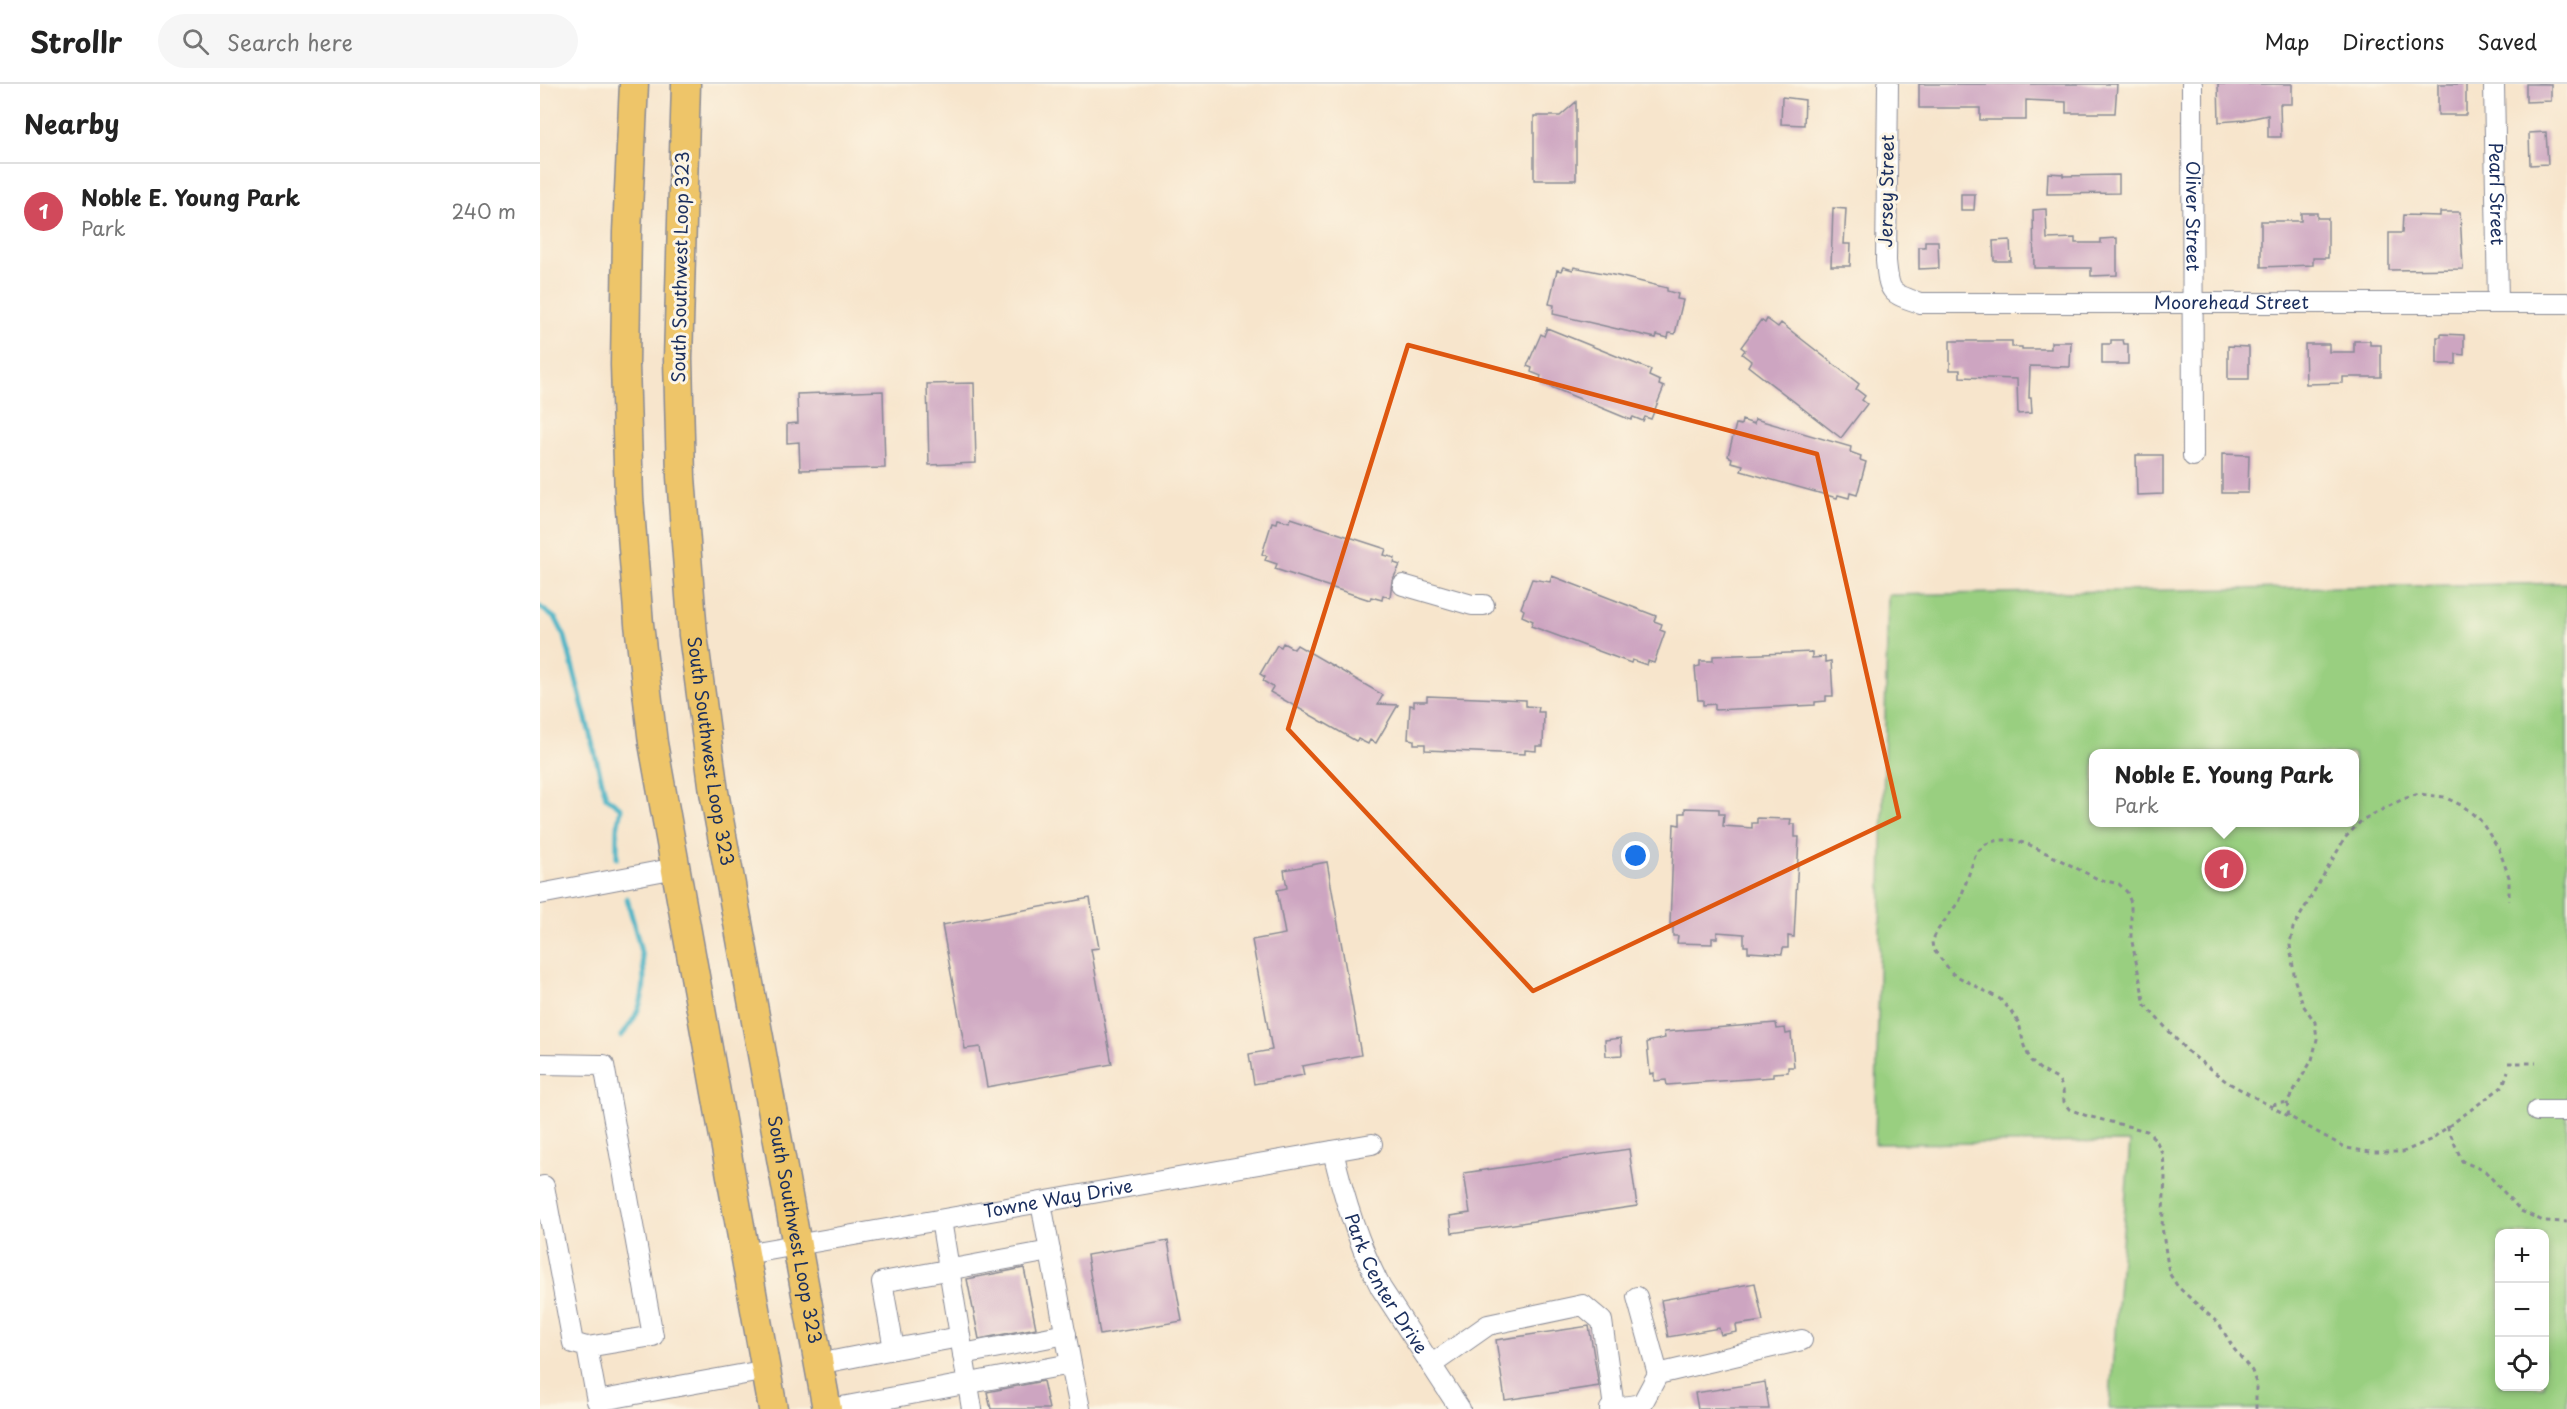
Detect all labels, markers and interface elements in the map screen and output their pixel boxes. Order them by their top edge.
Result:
search box [158,14,578,68]
text: Strollr [30,20,122,63]
icon: search [179,25,212,58]
text: Search here [227,25,353,58]
text: Map [2264,25,2309,57]
text: Directions [2342,25,2444,57]
text: Saved [2477,25,2537,57]
text: Nearby [24,104,119,143]
street label: Jersey Street [1871,134,1900,248]
street label: Pearl Street [2483,142,2512,246]
street label: South Southwest Loop 323 [664,151,695,383]
street label: Oliver Street [2180,161,2208,271]
text: Noble E. Young Park [81,180,300,213]
text: 1 [39,196,48,226]
text: 240 m [451,196,516,226]
text: Park [81,213,126,243]
street label: Moorehead Street [2154,288,2309,315]
street label: South Southwest Loop 323 [681,635,742,868]
popup [2089,749,2359,827]
text: Noble E. Young Park [2114,757,2334,790]
text: Park [2114,790,2159,820]
your location [1621,841,1650,870]
pin: 1 [2204,846,2244,892]
street label: South Southwest Loop 323 [762,1113,830,1346]
street label: Towne Way Drive [981,1171,1135,1224]
street label: Park Center Drive [1339,1210,1436,1359]
map controls [2495,1229,2549,1391]
button: + [2495,1229,2549,1283]
button: − [2495,1283,2549,1337]
button: locate [2495,1337,2549,1391]

